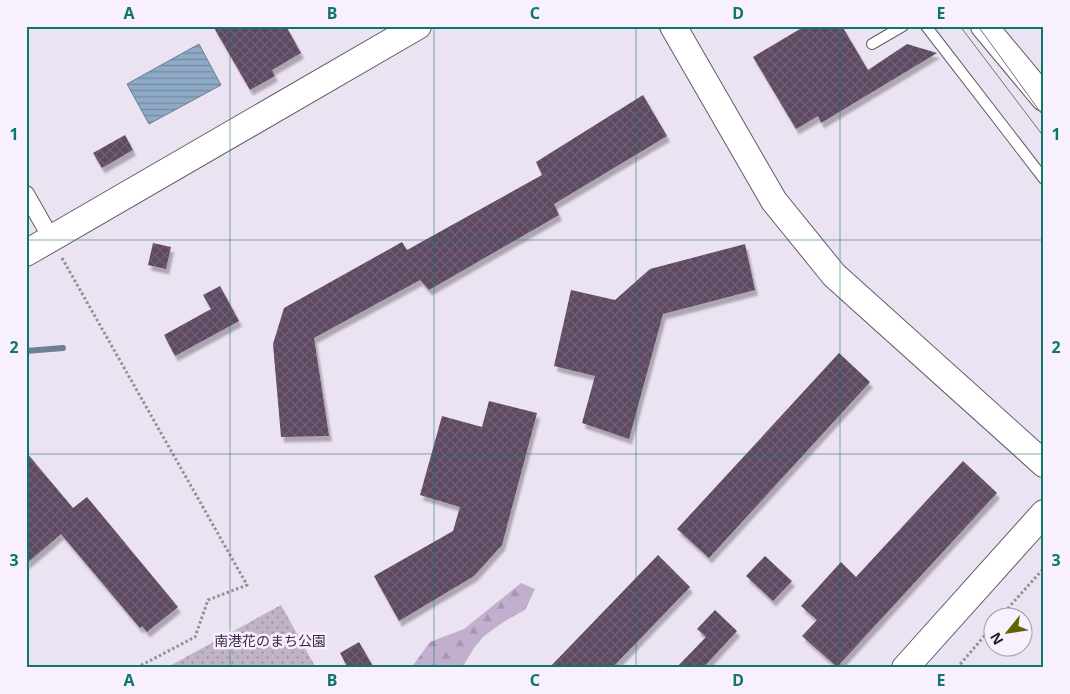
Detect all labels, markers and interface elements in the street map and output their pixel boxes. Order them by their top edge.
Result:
text: A [123,2,135,24]
text: B [327,2,337,24]
text: C [530,2,540,24]
text: D [732,2,744,24]
text: E [937,2,946,24]
text: 1 [9,123,19,145]
text: 1 [1051,123,1061,145]
text: 2 [9,336,19,358]
text: 2 [1051,336,1061,358]
text: 3 [9,549,19,571]
text: 3 [1051,549,1061,571]
north arrow [982,606,1032,656]
text: N [985,629,1007,648]
park label: 南港花のまち公園 [214,631,326,650]
text: A [123,669,135,691]
text: B [327,669,337,691]
text: C [530,669,540,691]
text: D [732,669,744,691]
text: E [937,669,946,691]

